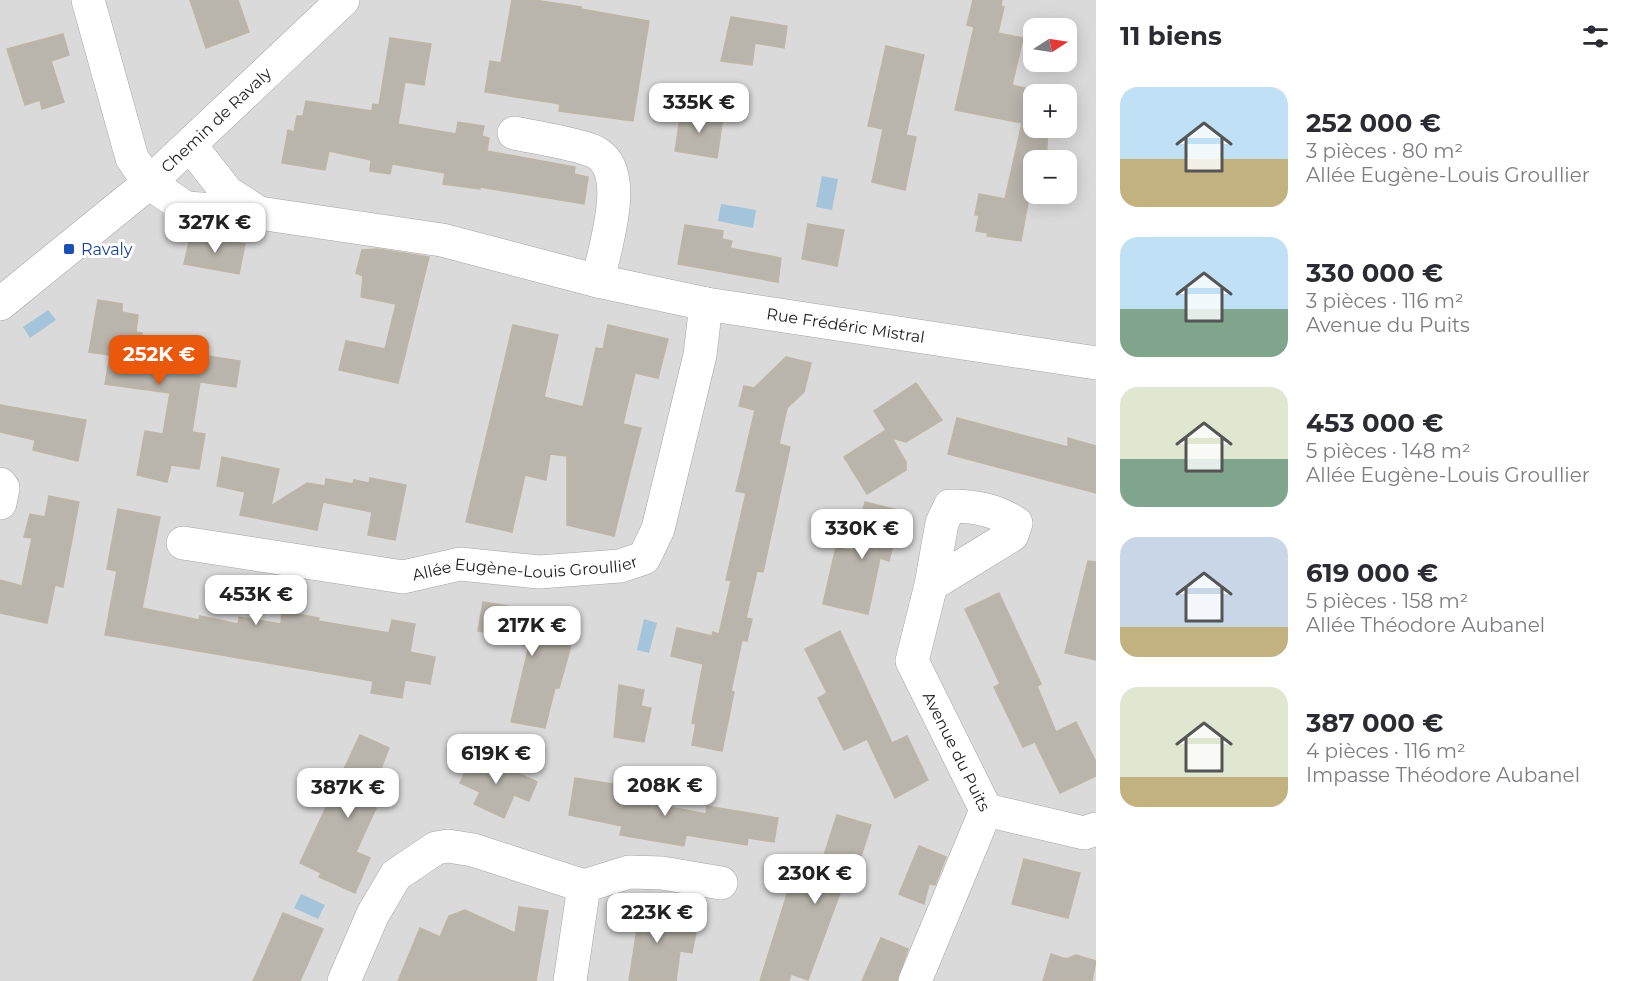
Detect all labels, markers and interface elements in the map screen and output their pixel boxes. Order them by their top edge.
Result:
north arrow [1023,18,1077,72]
map controls [1023,18,1077,204]
text: 11 biens [1120,20,1222,52]
icon: filters [1579,20,1612,53]
street label: Chemin de Ravaly [157,63,275,176]
pin: 335K € [650,83,748,134]
button: + [1023,84,1077,138]
text: 335K € [663,90,735,114]
text: 252 000 € [1306,107,1441,139]
icon: home [1168,111,1240,183]
text: 3 pièces · 80 m² [1306,139,1463,163]
button: − [1023,150,1077,204]
text: Allée Eugène-Louis Groullier [1306,163,1590,187]
pin: 327K € [166,203,264,254]
text: 327K € [179,210,251,234]
place label: Ravaly [81,240,133,259]
marker: Ravaly [62,242,76,256]
text: 330 000 € [1306,257,1443,289]
icon: home [1168,261,1240,333]
text: 3 pièces · 116 m² [1306,289,1464,313]
street label: Rue Frédéric Mistral [765,304,926,346]
text: Avenue du Puits [1306,313,1470,337]
pin: 252K € [110,335,208,386]
text: 252K € [123,342,195,366]
text: 453 000 € [1306,407,1443,439]
icon: home [1168,411,1240,483]
text: 5 pièces · 148 m² [1306,439,1470,463]
text: Allée Eugène-Louis Groullier [1306,463,1590,487]
pin: 330K € [813,509,911,560]
text: 330K € [825,516,899,540]
street label: Allée Eugène-Louis Groullier [410,551,640,584]
text: 619 000 € [1306,557,1438,589]
icon: home [1168,561,1240,633]
pin: 453K € [207,575,305,626]
text: 453K € [219,582,293,606]
text: 5 pièces · 158 m² [1306,589,1468,613]
pin: 217K € [483,606,581,657]
text: 217K € [498,613,566,637]
text: Allée Théodore Aubanel [1306,613,1545,637]
street label: Avenue du Puits [919,688,995,815]
text: 387 000 € [1306,707,1443,739]
icon: home [1168,711,1240,783]
pin: 619K € [447,734,545,785]
text: 4 pièces · 116 m² [1306,739,1466,763]
text: 619K € [461,741,531,765]
text: Impasse Théodore Aubanel [1306,763,1580,787]
pin: 208K € [616,766,714,817]
pin: 387K € [299,768,397,819]
text: 208K € [627,773,703,797]
text: 387K € [311,775,385,799]
pin: 230K € [766,854,864,905]
text: 230K € [778,861,852,885]
pin: 223K € [608,893,706,944]
text: 223K € [621,900,693,924]

